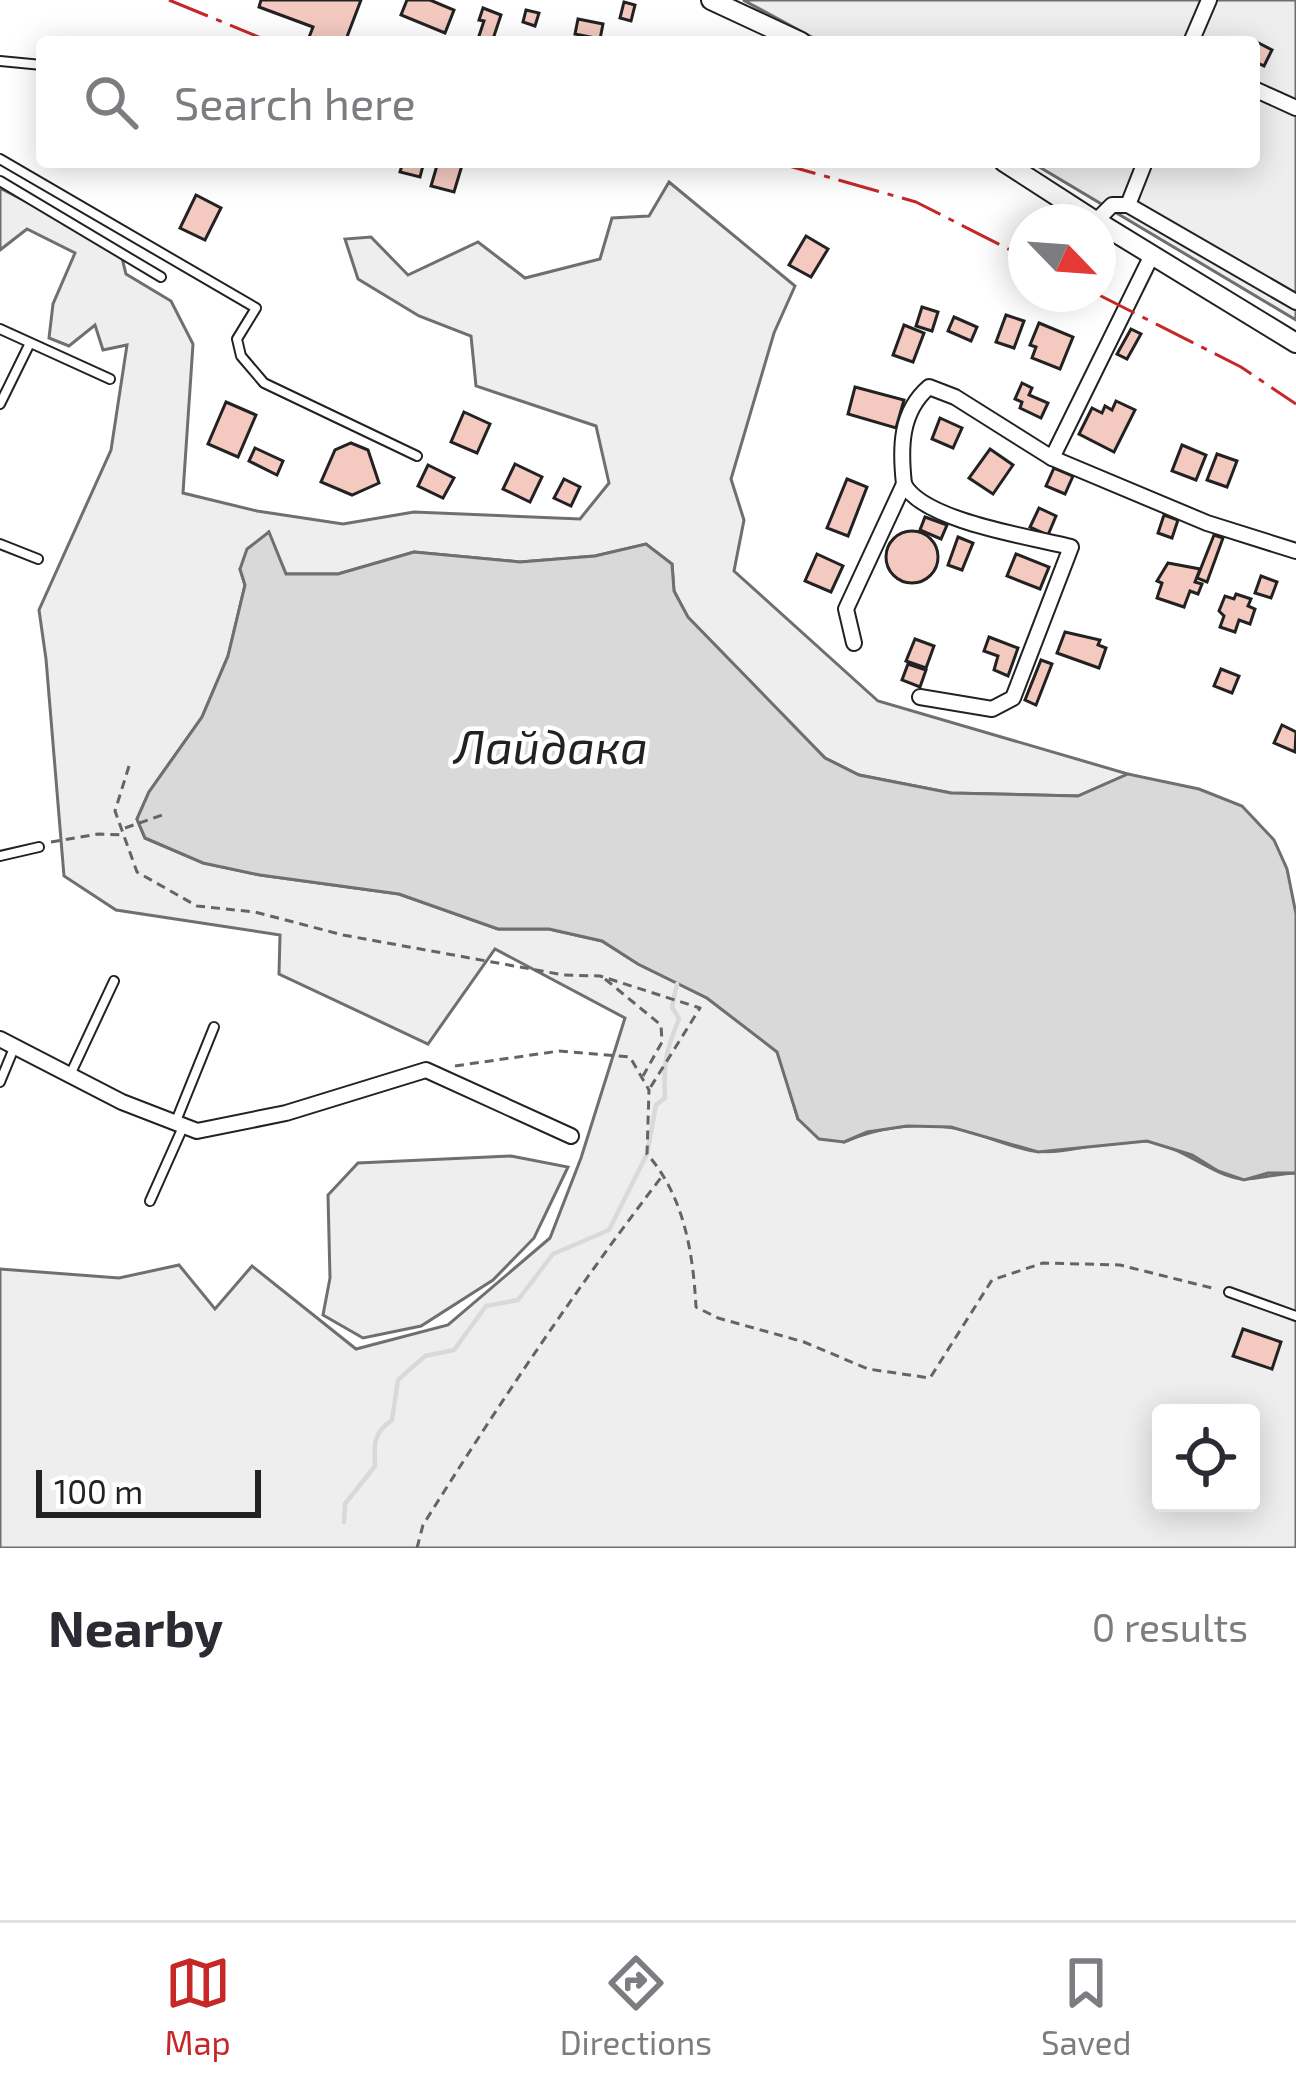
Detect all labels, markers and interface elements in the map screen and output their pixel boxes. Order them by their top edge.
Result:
search box [36,36,1260,168]
icon: search [78,69,144,135]
text: Search here [174,75,416,129]
north arrow [1008,204,1116,312]
water label: Лайдака [452,716,648,774]
map controls [1152,1404,1260,1512]
button: locate [1152,1404,1260,1512]
scale bar [36,1464,261,1517]
text: 100 m [54,1471,143,1511]
text: Nearby [48,1596,223,1657]
text: 0 results [1092,1603,1248,1650]
tab: Map [165,1950,231,2062]
tab: Directions [560,1950,712,2062]
tab: Saved [1041,1950,1131,2062]

